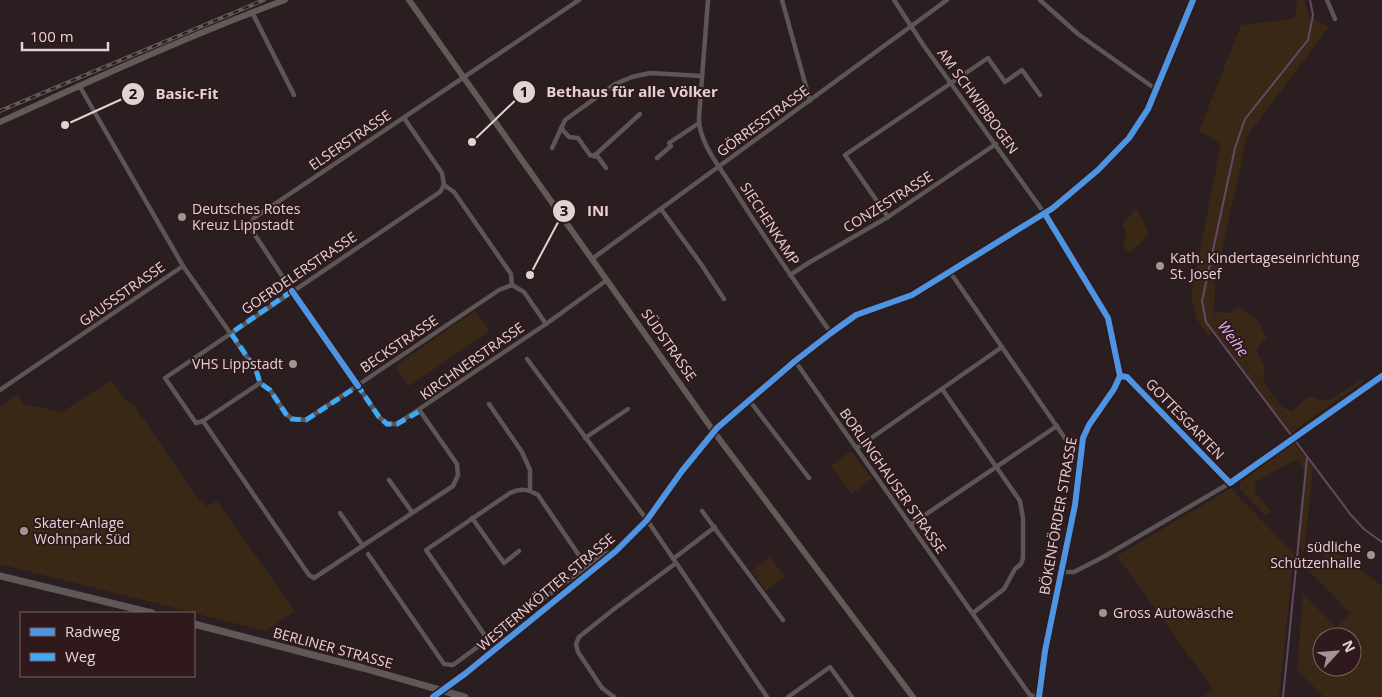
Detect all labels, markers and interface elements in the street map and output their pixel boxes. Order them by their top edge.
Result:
scale bar [22,20,109,52]
text: 100 m [30,26,74,46]
street label: AM SCHWIBBOGEN [934,44,1023,157]
callout: Bethaus für alle Völker [511,77,728,107]
callout: Basic-Fit [120,79,228,109]
text: 1 [520,81,528,101]
text: Bethaus für alle Völker [546,81,718,101]
street label: GÖRRESSTRASSE [713,81,813,161]
text: 2 [129,83,138,103]
text: Basic-Fit [155,83,219,103]
street label: ELSERSTRASSE [305,105,394,174]
street label: CONZESTRASSE [839,166,936,237]
street label: SIECHENKAMP [737,179,804,269]
callout: INI [552,196,619,226]
place label: Deutsches Rotes Kreuz Lippstadt [192,199,301,234]
text: 3 [560,200,568,220]
text: INI [587,200,609,220]
marker: Deutsches Rotes Kreuz Lippstadt [176,211,188,223]
street label: GOERDELERSTRASSE [237,227,360,318]
place label: Kath. Kindertageseinrichtung St. Josef [1170,248,1360,283]
street label: GAUSSSTRASSE [75,257,168,330]
marker: Kath. Kindertageseinrichtung St. Josef [1154,260,1166,272]
street label: SÜDSTRASSE [638,305,701,385]
street label: BECKSTRASSE [356,310,441,377]
water label: Weihe [1214,316,1254,361]
street label: KIRCHNERSTRASSE [416,317,528,404]
place label: VHS Lippstadt [192,354,283,373]
marker: VHS Lippstadt [287,358,299,370]
street label: GOTTESGARTEN [1142,374,1229,463]
street label: BORLINGHAUSER STRASSE [836,404,951,557]
street label: BÖKENFÖRDER STRASSE [1034,436,1081,596]
place label: Skater-Anlage Wohnpark Süd [34,513,130,548]
marker: Skater-Anlage Wohnpark Süd [18,525,30,537]
street label: WESTERNKÖTTER STRASSE [473,528,618,655]
place label: südliche Schützenhalle [1270,537,1361,572]
marker: südliche Schützenhalle [1365,549,1377,561]
place label: Gross Autowäsche [1113,603,1234,622]
marker: Gross Autowäsche [1097,607,1109,619]
legend [20,612,195,677]
text: Radweg [65,621,120,641]
street label: BERLINER STRASSE [271,622,395,673]
north arrow [1312,627,1362,677]
text: N [1338,637,1360,655]
text: Weg [65,646,95,666]

